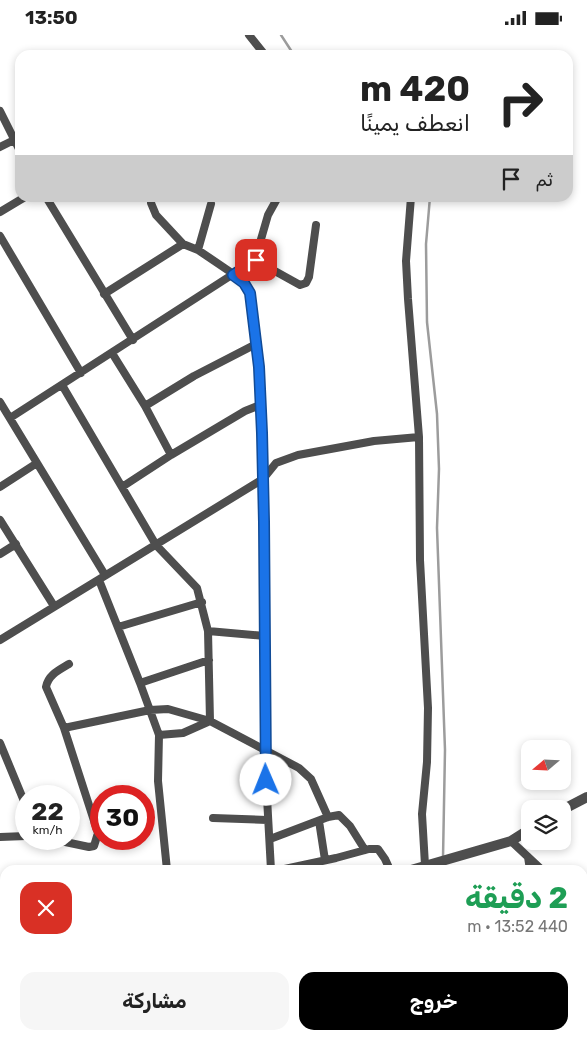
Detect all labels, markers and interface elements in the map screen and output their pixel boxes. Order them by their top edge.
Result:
text: 13:50 [25,6,78,29]
text: 420 m [360,68,470,110]
icon: right [488,70,553,135]
text: انعطف يمينًا [360,110,470,137]
icon: arrive [497,165,525,193]
text: ثم [535,168,553,191]
pin [235,239,277,281]
icon: arrive [242,246,270,274]
north arrow [521,740,571,790]
map controls [521,740,571,850]
position arrow [239,753,291,805]
speed limit sign: 30 [90,785,155,850]
text: 22 [31,797,64,826]
button: layers [521,800,571,850]
text: km/h [33,823,62,837]
text: 2 دقيقة [465,880,568,916]
button: close [20,882,72,934]
text: 440 m · 13:52 [467,917,568,936]
button: مشاركة [20,972,289,1030]
button: خروج [299,972,568,1030]

